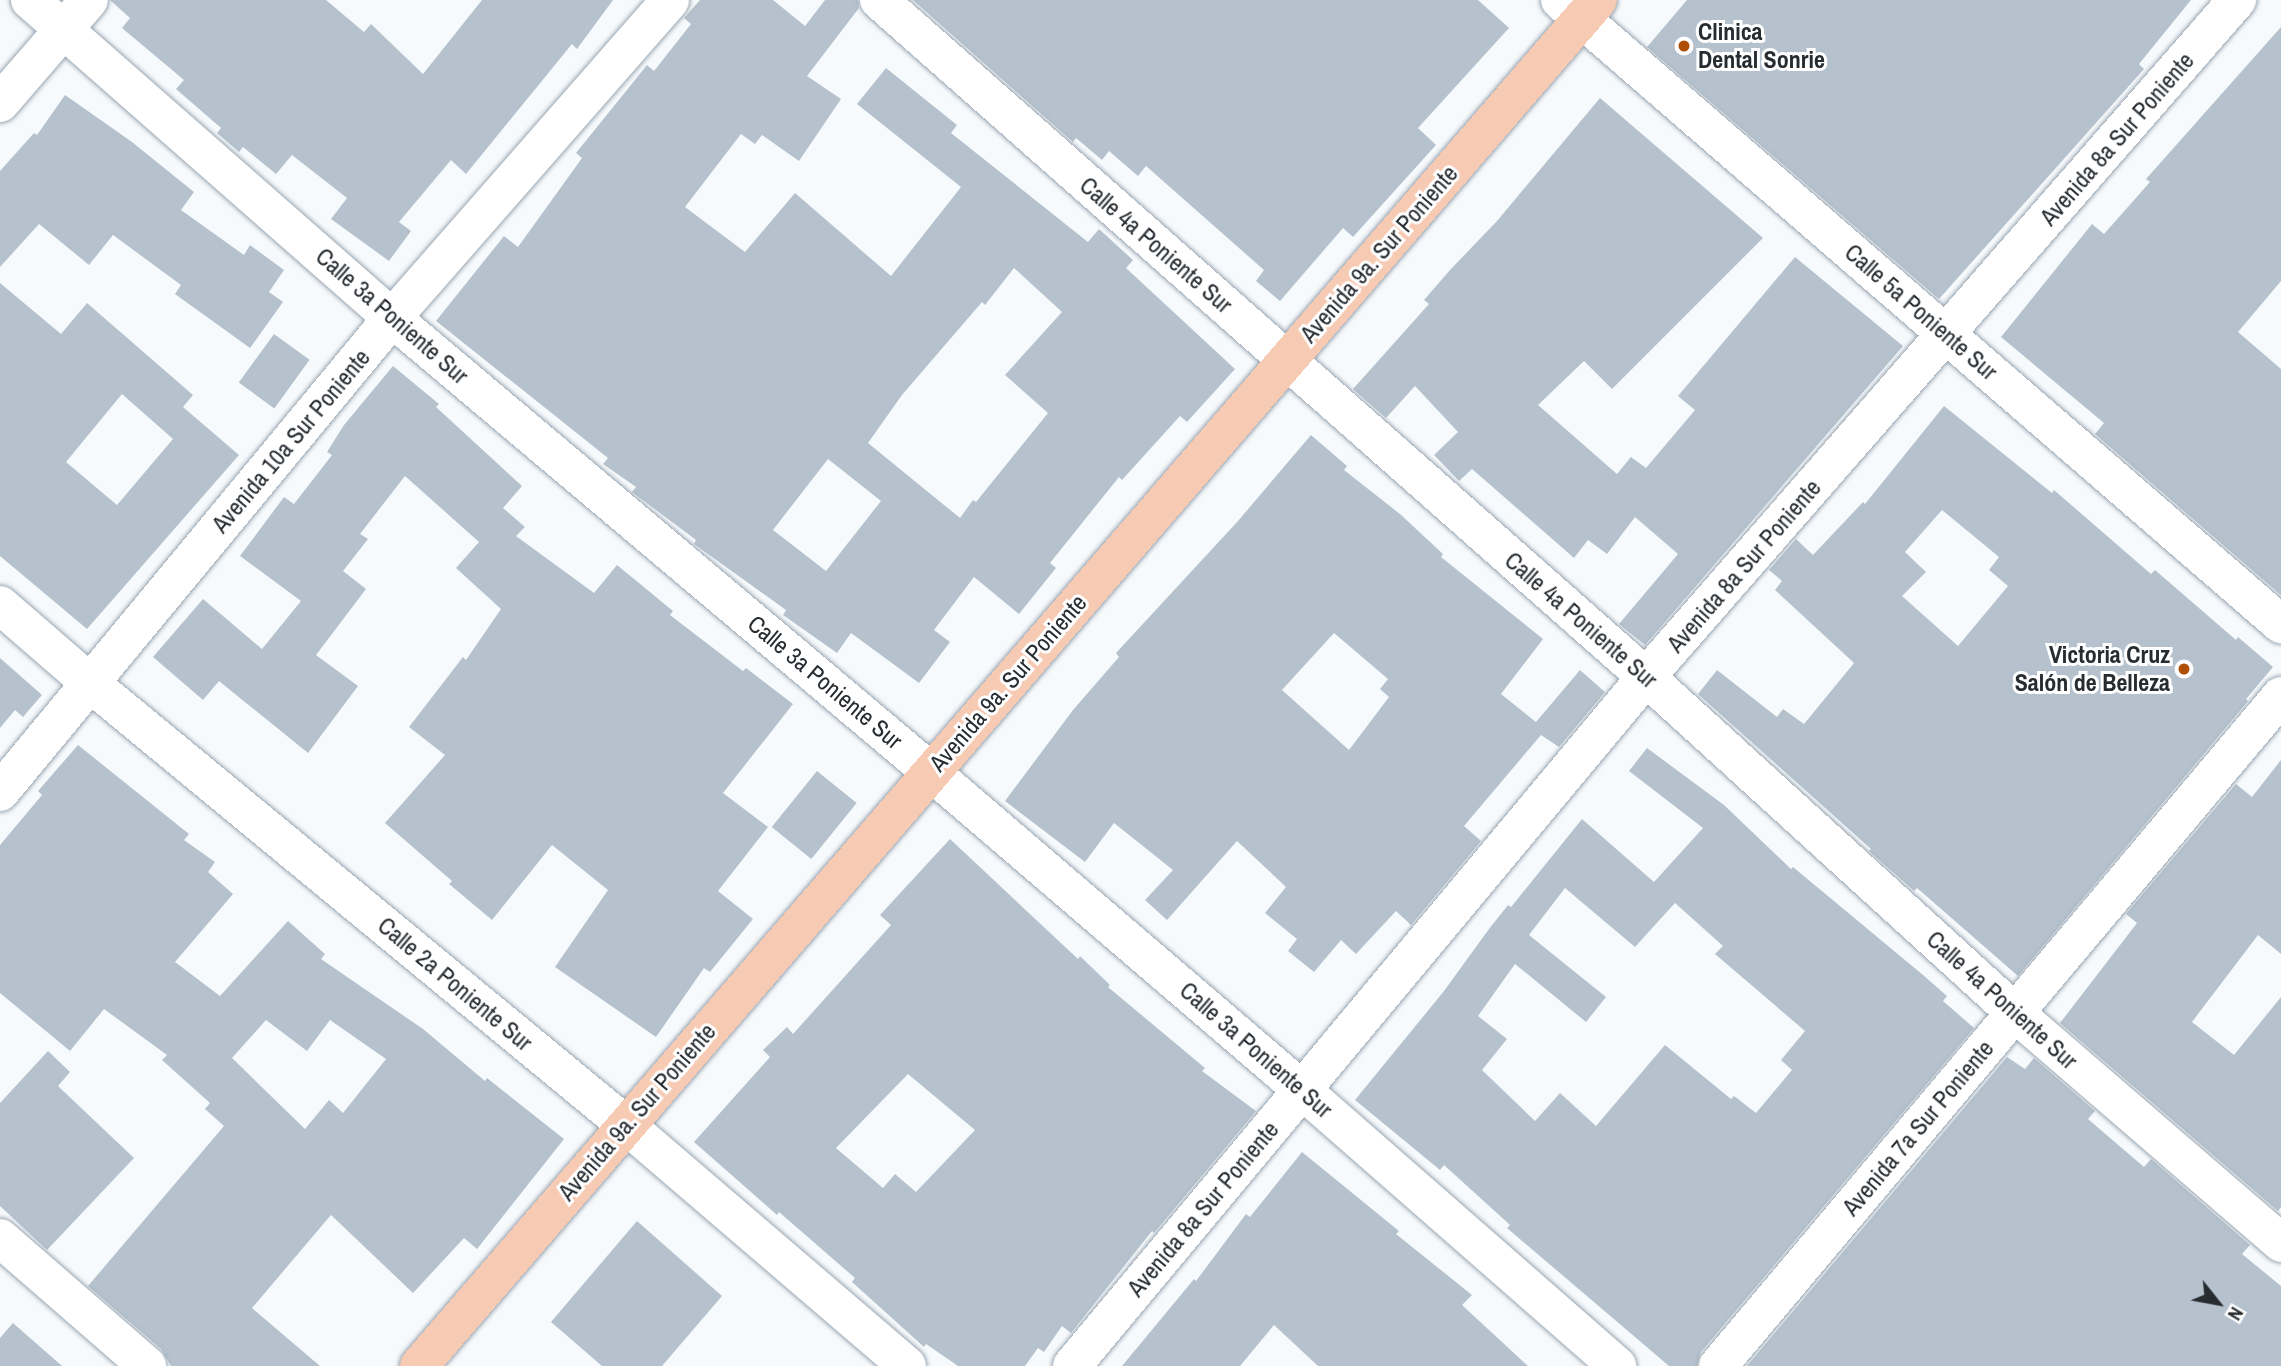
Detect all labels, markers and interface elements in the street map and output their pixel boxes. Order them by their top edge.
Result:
place label: Clinica Dental Sonrie [1698,18,1825,74]
marker: Clinica Dental Sonrie [1676,38,1692,54]
street label: Avenida 8a Sur Poniente [2034,47,2200,231]
street label: Avenida 9a. Sur Poniente [1294,160,1464,348]
street label: Calle 4a Poniente Sur [1074,171,1238,319]
street label: Calle 5a Poniente Sur [1839,238,2003,386]
street label: Calle 3a Poniente Sur [310,242,474,390]
street label: Avenida 10a Sur Poniente [206,343,376,539]
street label: Avenida 8a Sur Poniente [1661,474,1827,658]
street label: Calle 4a Poniente Sur [1499,546,1663,694]
street label: Avenida 9a. Sur Poniente [923,589,1093,777]
street label: Calle 3a Poniente Sur [742,609,908,755]
place label: Victoria Cruz Salón de Belleza [2015,641,2170,697]
marker: Victoria Cruz Salón de Belleza [2176,661,2192,677]
street label: Calle 2a Poniente Sur [372,911,538,1057]
street label: Calle 4a Poniente Sur [1921,925,2083,1075]
street label: Calle 3a Poniente Sur [1174,976,1338,1124]
street label: Avenida 9a. Sur Poniente [552,1018,722,1206]
street label: Avenida 7a Sur Poniente [1836,1035,2000,1221]
street label: Avenida 8a Sur Poniente [1121,1116,1285,1302]
north arrow [2183,1268,2253,1338]
text: N [2222,1302,2250,1325]

